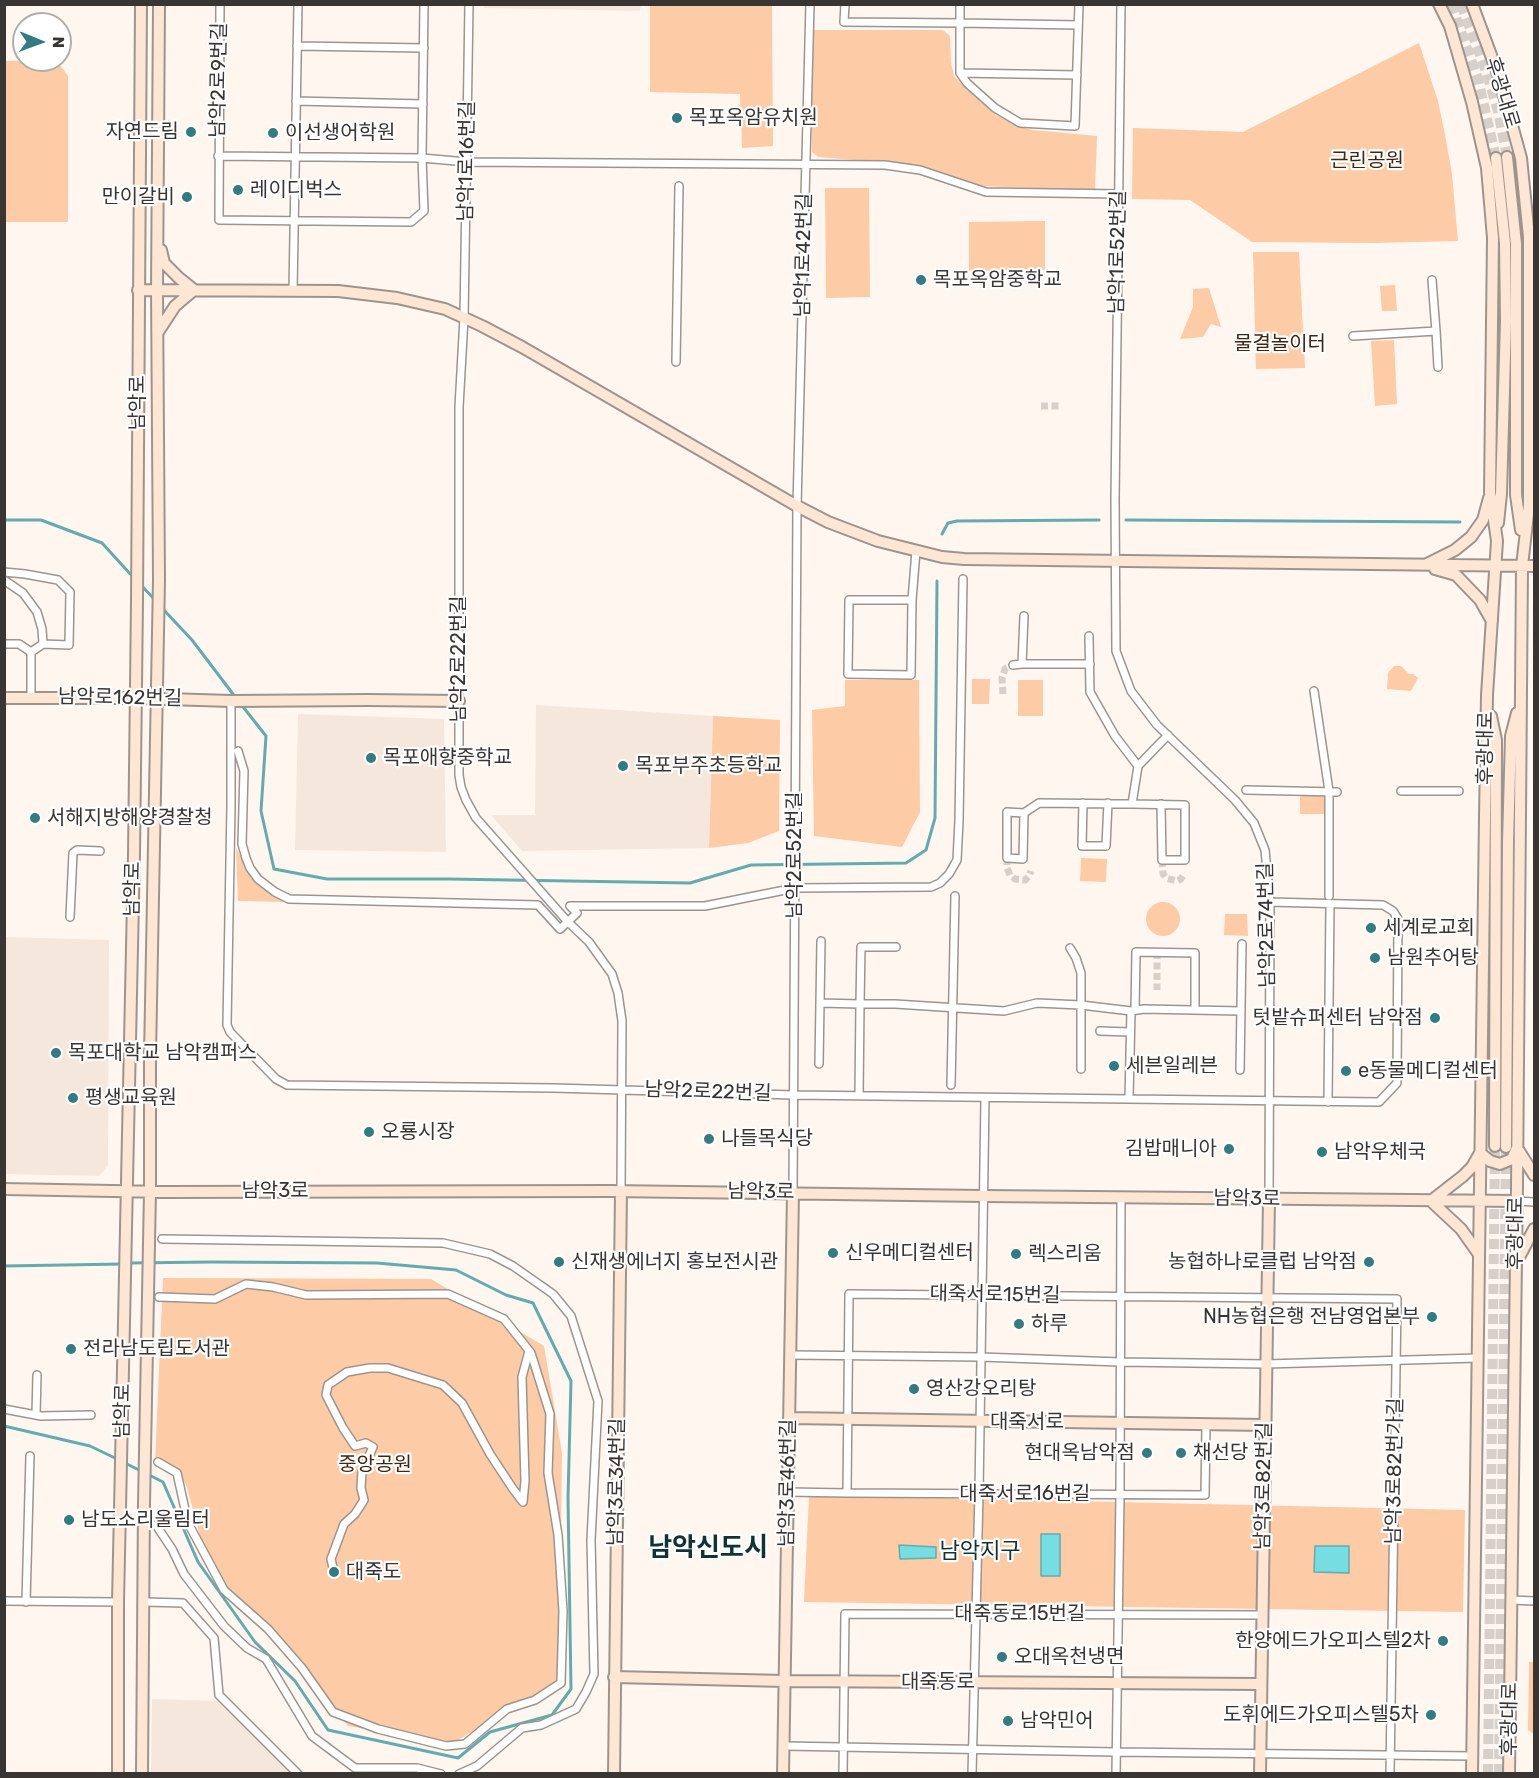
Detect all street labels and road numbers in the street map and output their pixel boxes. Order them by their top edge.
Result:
street label: 남악2로9번길 [206,22,232,138]
street label: 후광대로 [1480,54,1524,132]
street label: 남악1로16번길 [454,100,480,222]
street label: 남악1로52번길 [1105,190,1131,314]
street label: 남악1로42번길 [791,192,817,318]
street label: 남악로 [126,375,150,431]
street label: 남악2로22번길 [447,595,471,723]
street label: 남악로162번길 [58,685,182,711]
street label: 후광대로 [1473,711,1499,785]
street label: 남악2로52번길 [783,791,807,919]
street label: 남악로 [121,861,145,917]
street label: 남악2로74번길 [1254,862,1280,988]
street label: 남악2로22번길 [644,1078,772,1106]
street label: 남악3로 [241,1179,309,1203]
street label: 남악3로 [727,1179,795,1205]
street label: 남악3로 [1213,1186,1281,1212]
street label: 후광대로 [1503,1196,1529,1270]
street label: 대죽서로15번길 [929,1282,1061,1308]
street label: 남악로 [111,1383,135,1439]
street label: 남악3로82번가길 [1382,1397,1408,1545]
street label: 대죽서로 [990,1410,1064,1434]
street label: 남악3로34번길 [604,1418,630,1546]
street label: 남악3로46번길 [775,1419,801,1547]
street label: 남악3로82번길 [1251,1422,1277,1550]
street label: 대죽서로16번길 [959,1482,1091,1506]
street label: 대죽동로15번길 [955,1602,1085,1626]
street label: 대죽동로 [901,1670,975,1694]
street label: 후광대로 [1497,1682,1523,1756]

